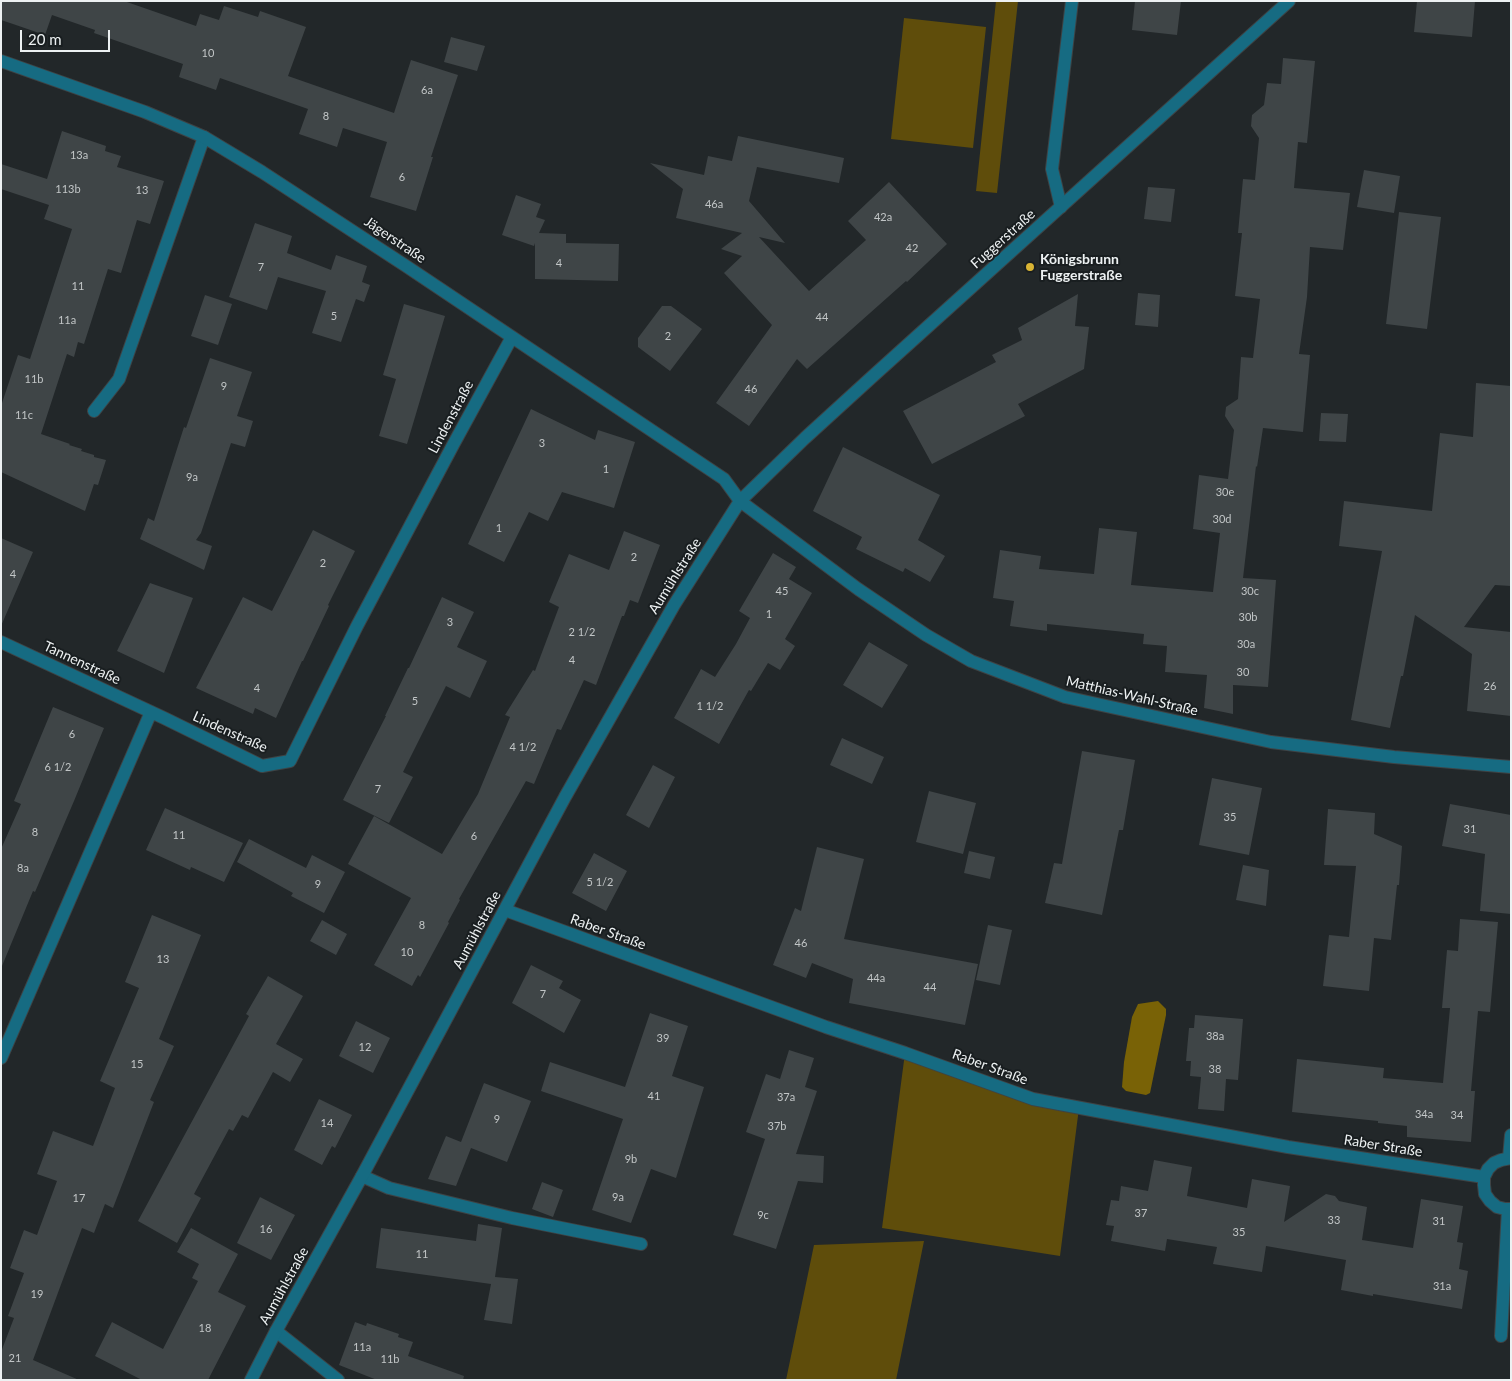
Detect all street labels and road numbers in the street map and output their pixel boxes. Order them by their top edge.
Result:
street label: Fuggerstraße [967,206,1039,272]
street label: Jägerstraße [361,213,429,267]
street label: Lindenstraße [425,378,477,456]
street label: Aumühlstraße [645,535,705,617]
street label: Tannenstraße [41,638,123,688]
street label: Matthias-Wahl-Straße [1064,673,1200,719]
street label: Lindenstraße [190,708,270,756]
street label: Aumühlstraße [449,888,505,972]
street label: Raber Straße [568,911,648,953]
street label: Raber Straße [950,1046,1030,1088]
street label: Raber Straße [1343,1132,1423,1160]
street label: Aumühlstraße [256,1244,312,1328]

